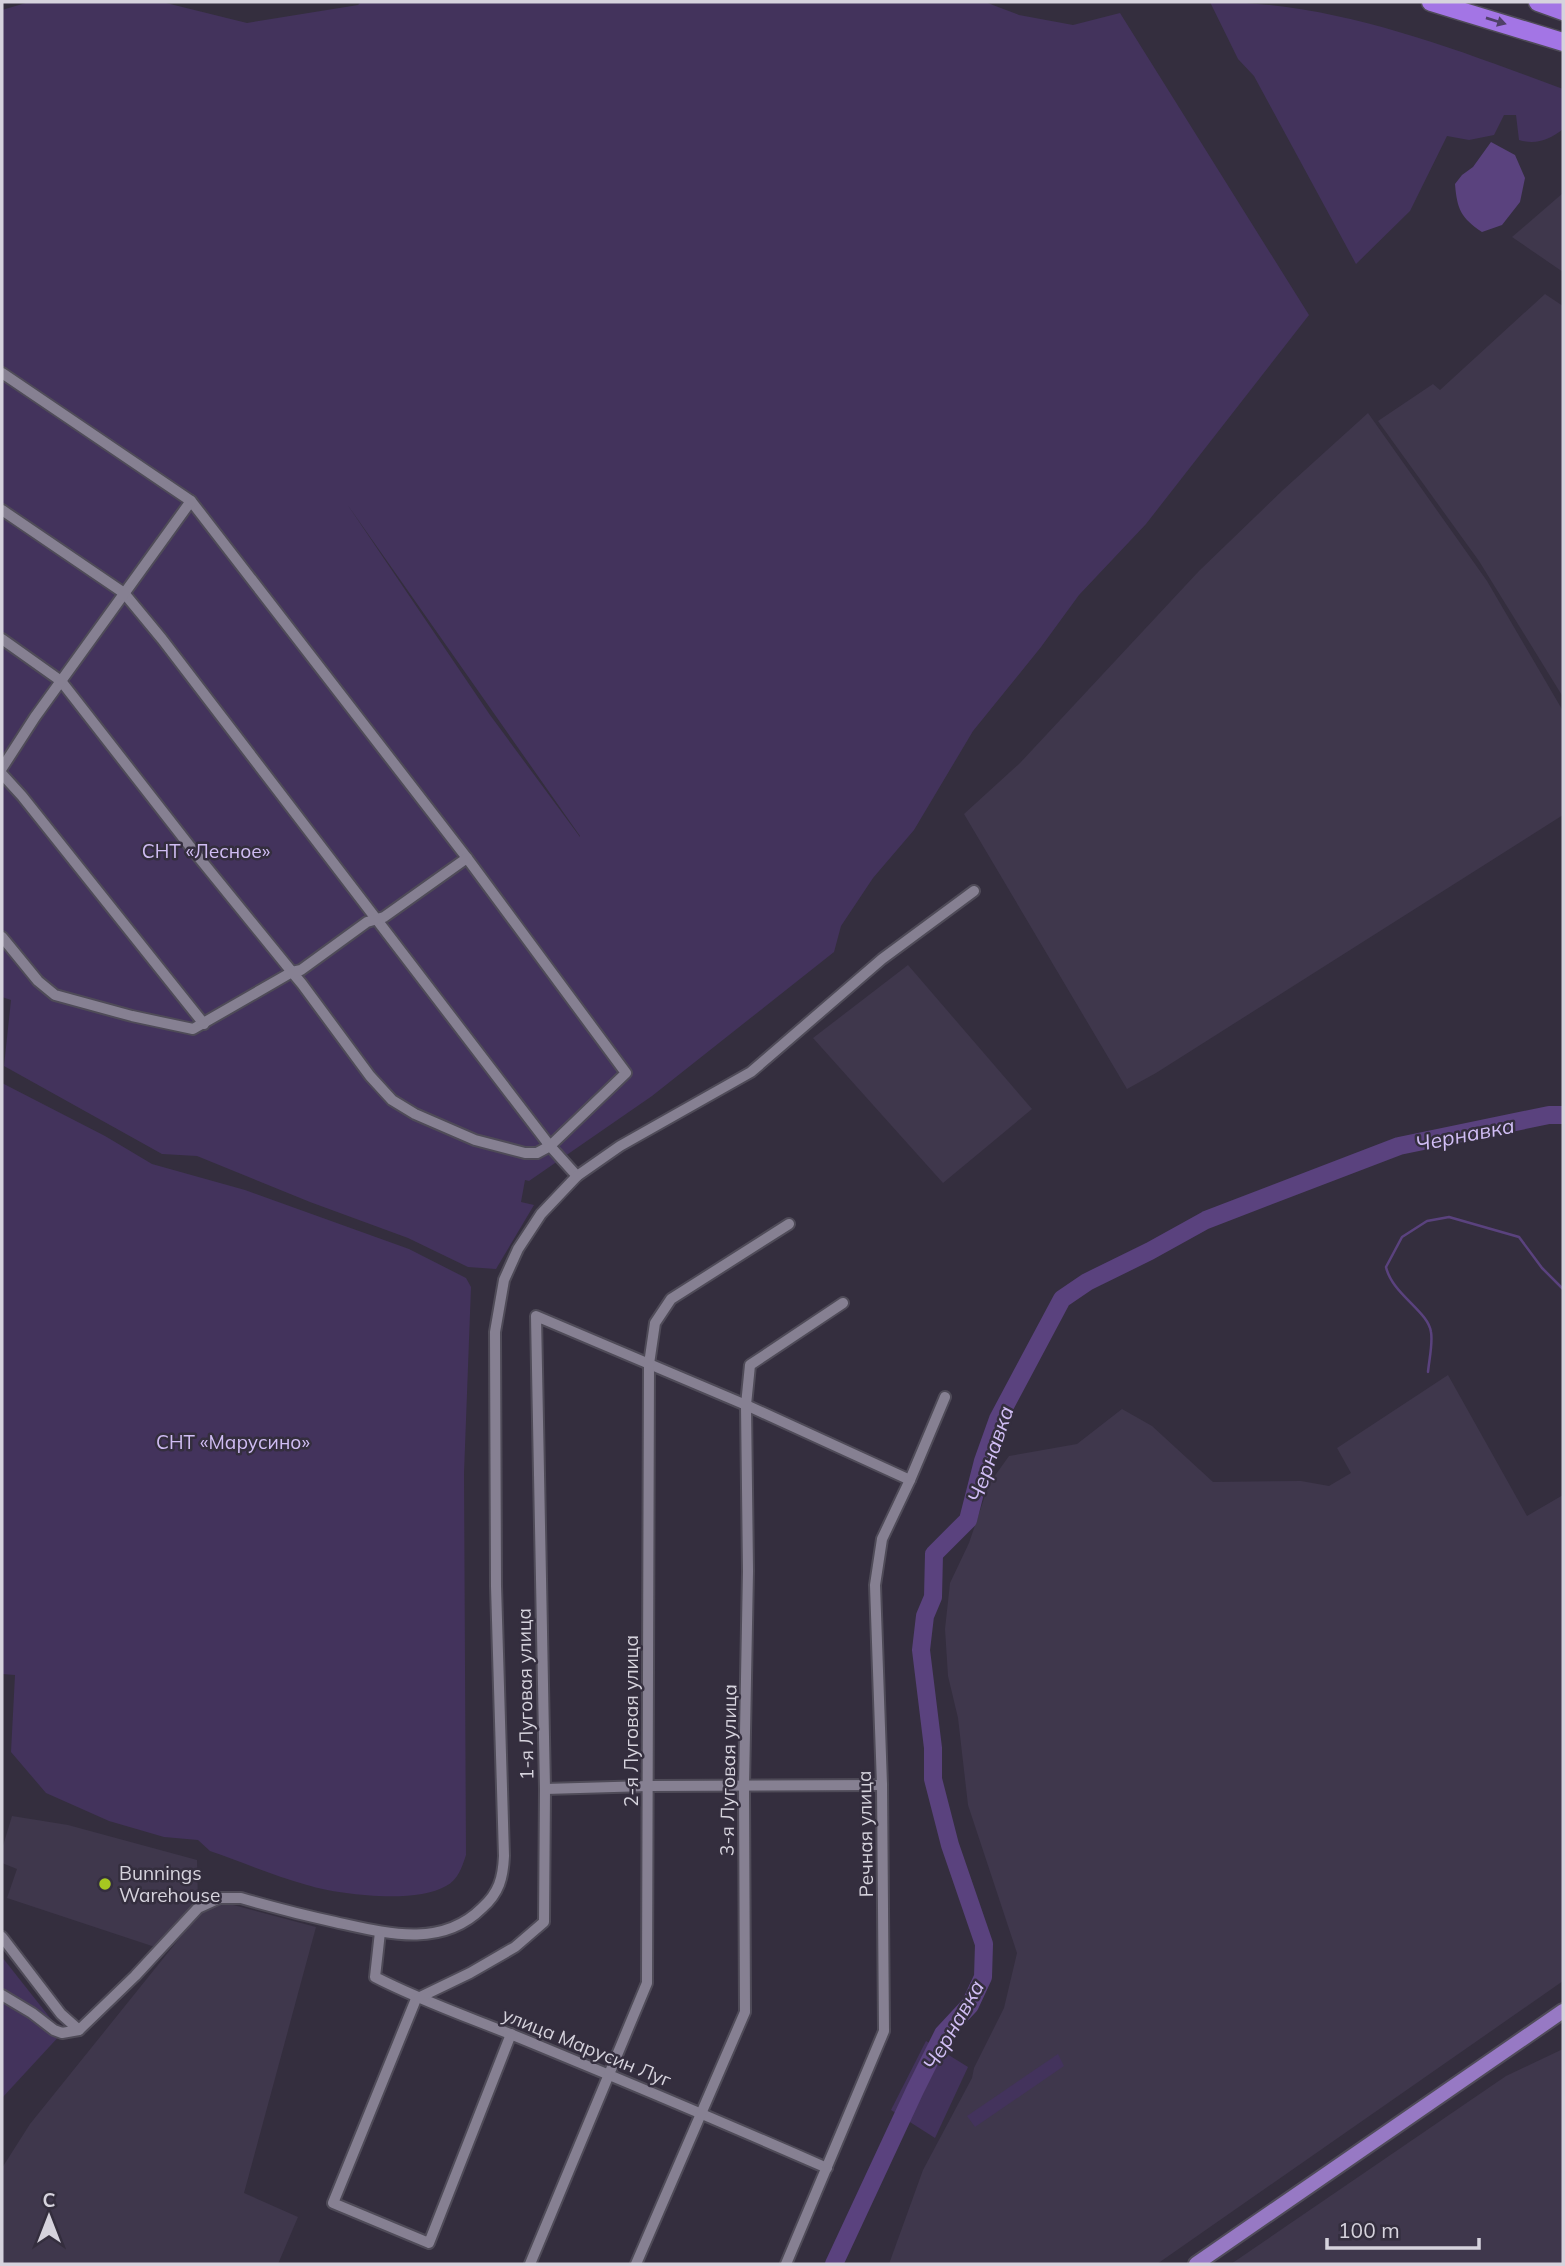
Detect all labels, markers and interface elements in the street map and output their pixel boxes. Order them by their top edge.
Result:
one-way arrow [1486,17,1507,27]
park label: СНТ «Лесное» [142,839,270,863]
water label: Чернавка [1413,1112,1517,1156]
water label: Чернавка [961,1402,1019,1506]
park label: СНТ «Марусино» [156,1430,310,1454]
street label: 1-я Луговая улица [511,1608,539,1780]
street label: 2-я Луговая улица [619,1635,643,1807]
street label: 3-я Луговая улица [714,1684,742,1856]
street label: Речная улица [852,1770,878,1898]
place label: Bunnings Warehouse [119,1861,220,1907]
marker: Bunnings Warehouse [97,1876,113,1892]
water label: Чернавка [917,1975,989,2075]
street label: улица Марусин Луг [499,2002,676,2092]
north arrow [14,2182,84,2252]
text: С [42,2188,56,2212]
scale bar [1327,2206,1479,2250]
text: 100 m [1338,2217,1400,2243]

